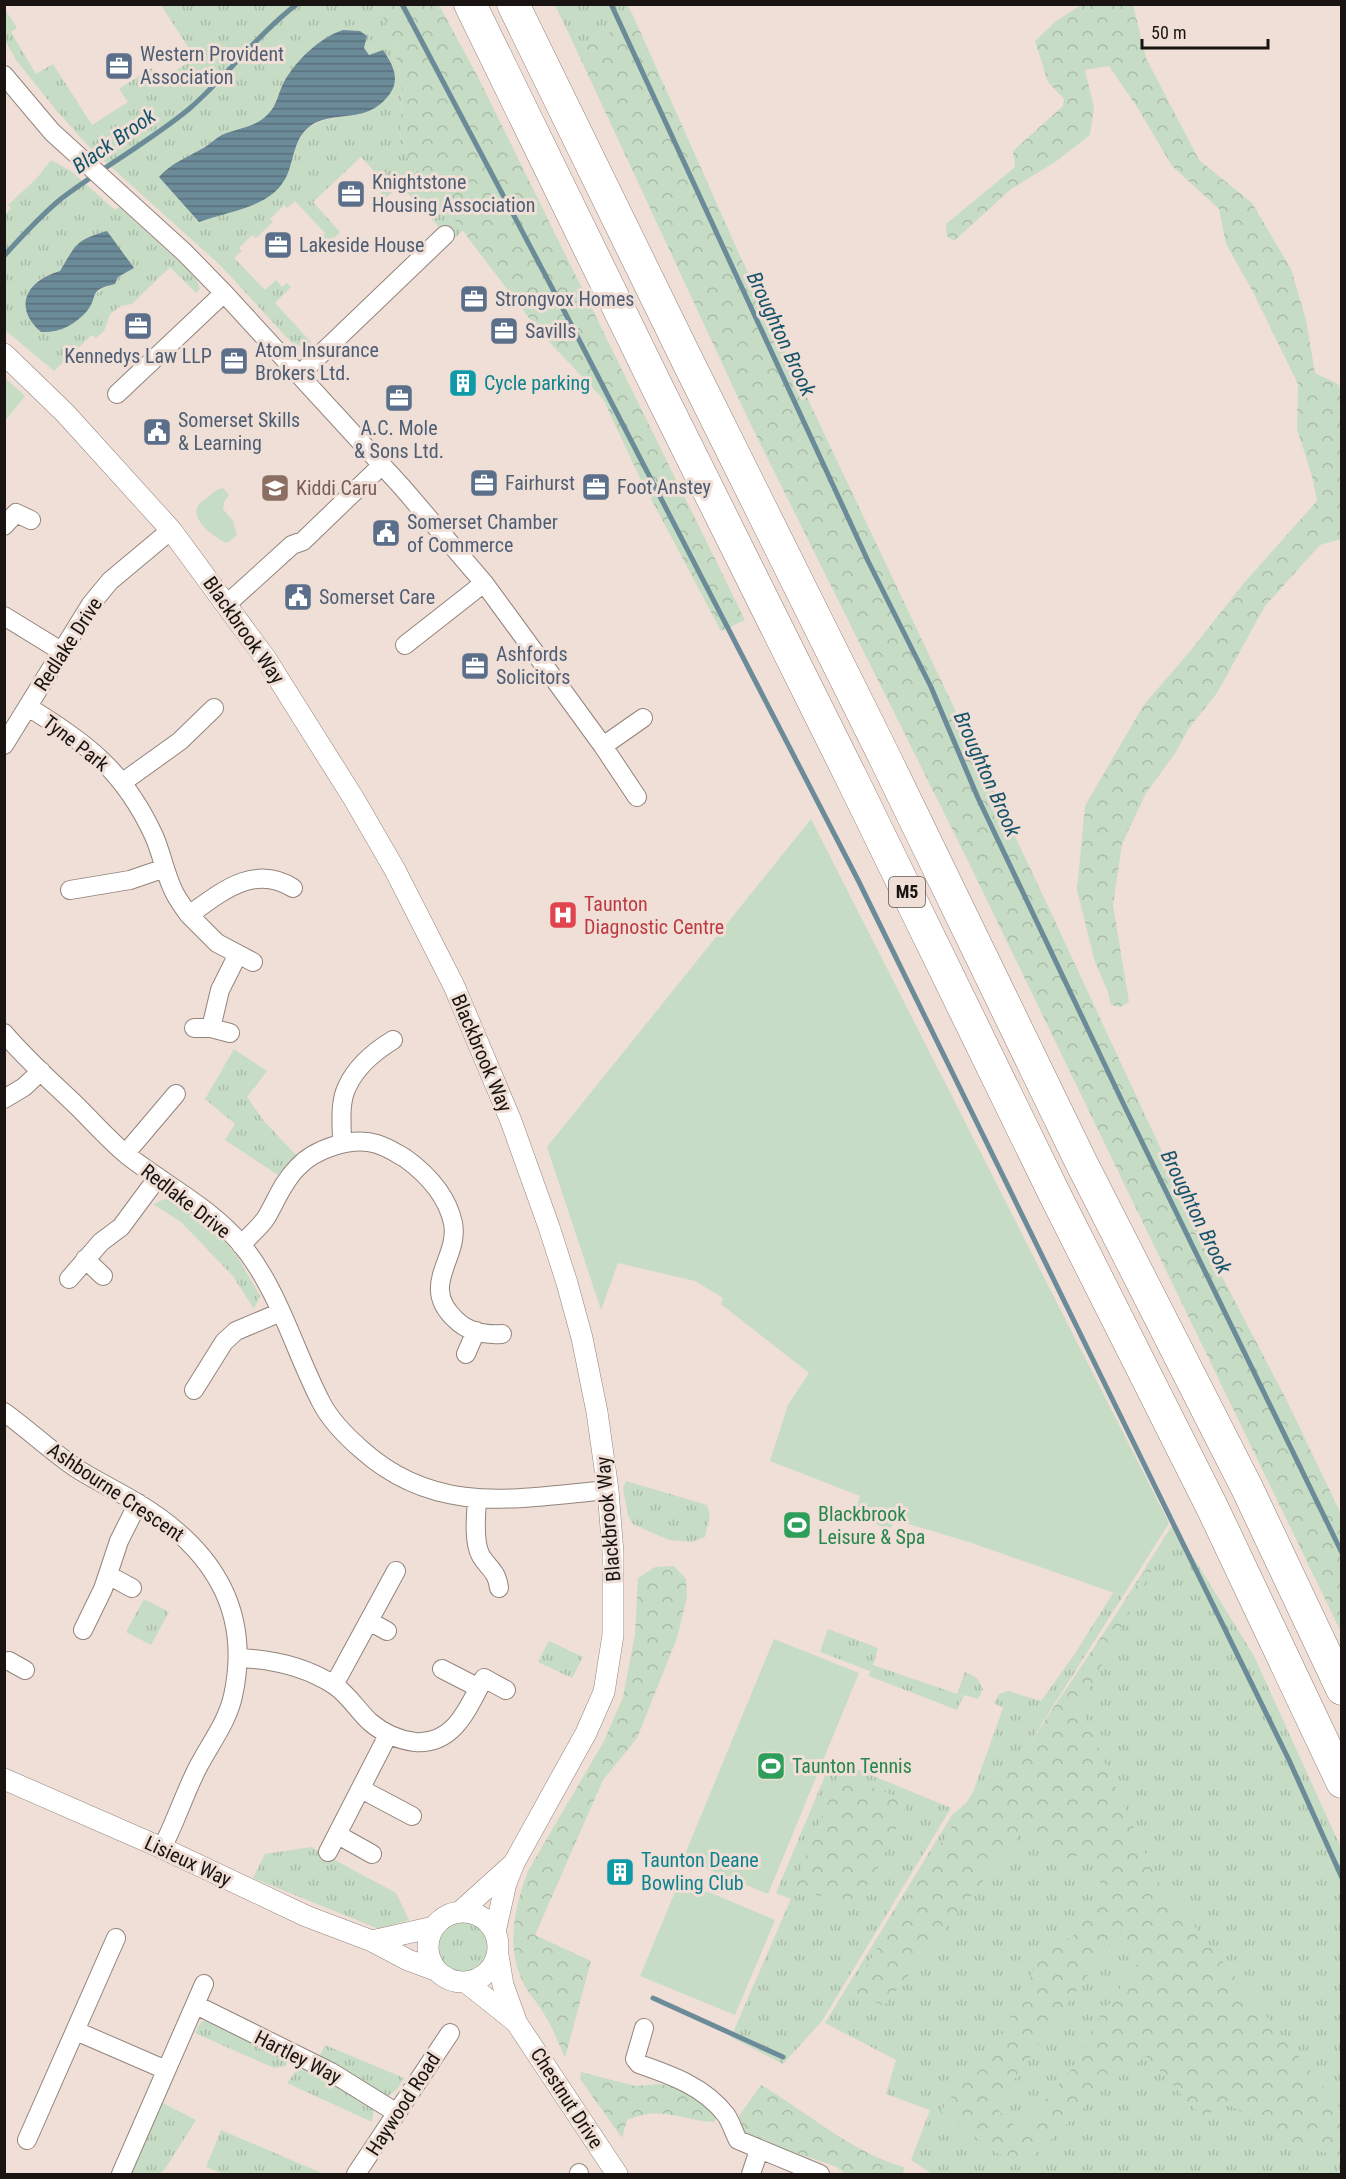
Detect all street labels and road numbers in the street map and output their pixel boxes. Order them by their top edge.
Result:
street label: Blackbrook Way [198,572,290,688]
street label: Redlake Drive [29,593,107,695]
street label: Tyne Park [38,710,114,776]
road number: M5 [889,877,925,907]
street label: Blackbrook Way [446,991,518,1115]
street label: Redlake Drive [137,1159,235,1243]
street label: Ashbourne Crescent [43,1437,189,1547]
street label: Blackbrook Way [591,1455,625,1583]
street label: Lisieux Way [141,1830,235,1892]
street label: Hartley Way [251,2025,345,2089]
street label: Chestnut Drive [526,2043,608,2153]
street label: Haywood Road [361,2048,445,2160]

